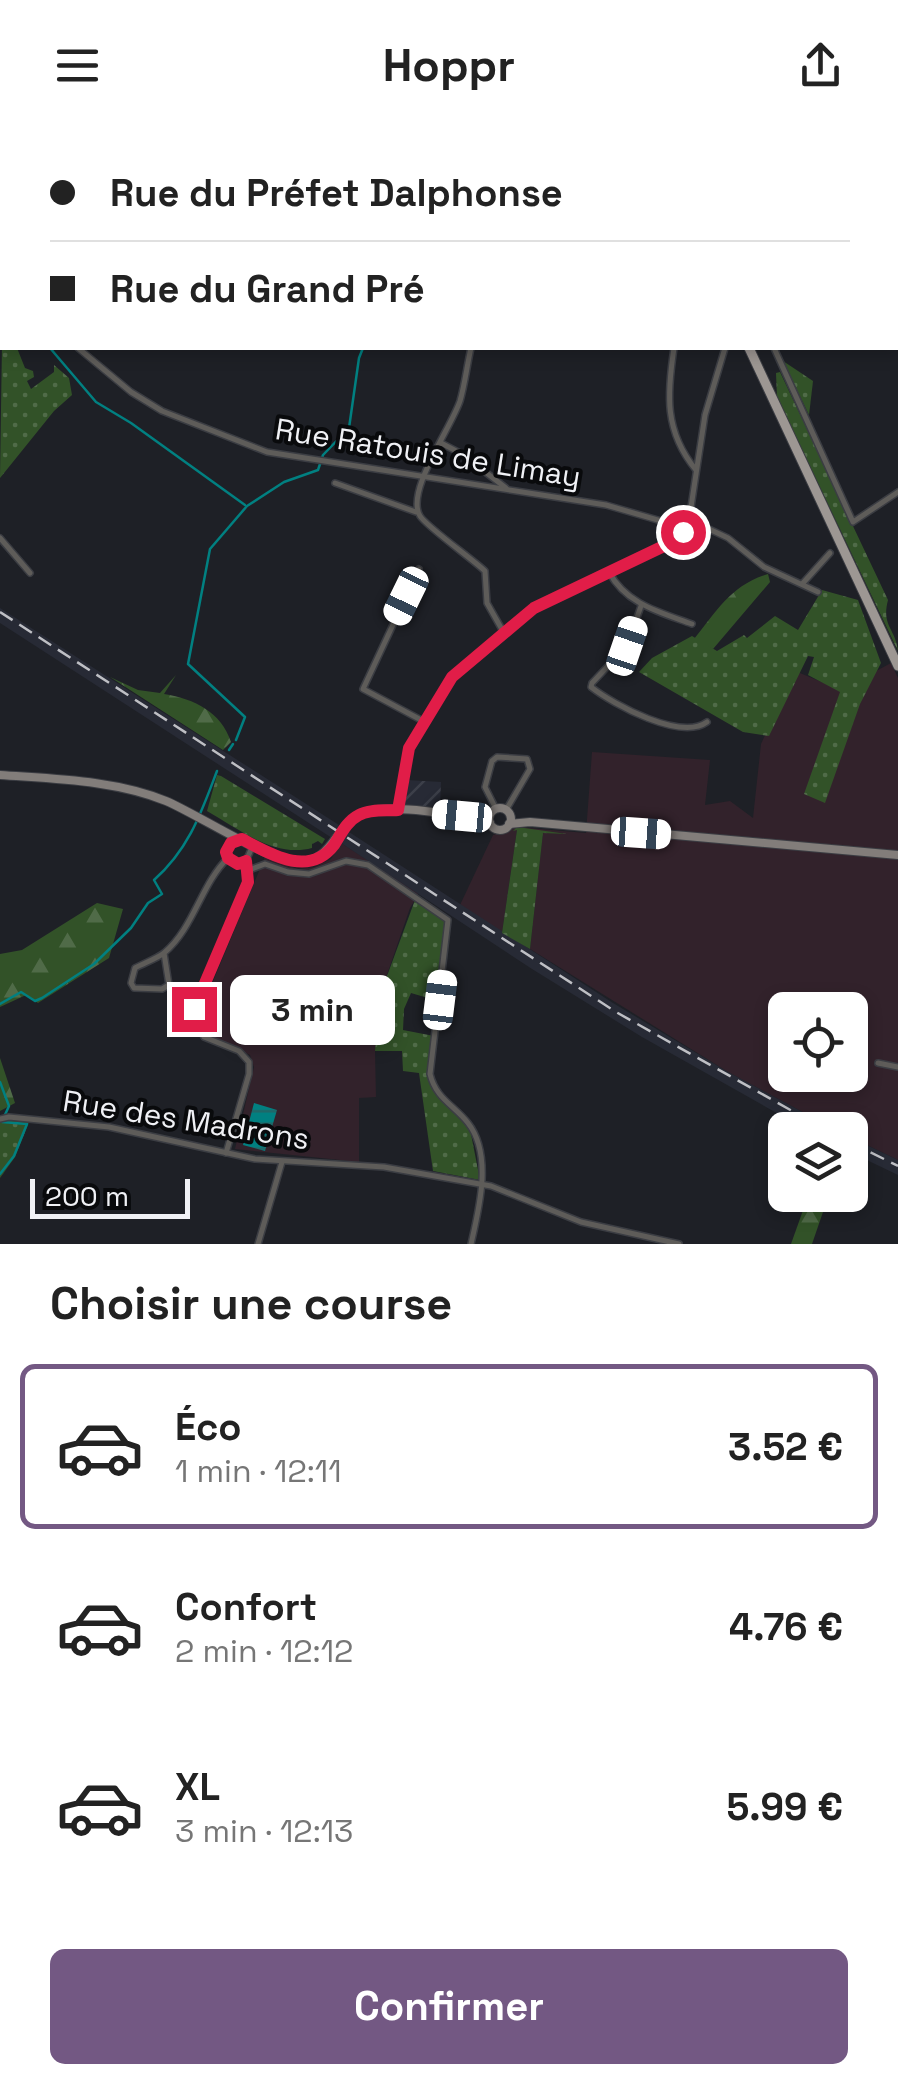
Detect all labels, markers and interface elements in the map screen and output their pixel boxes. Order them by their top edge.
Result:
text: Hoppr [383,37,515,94]
icon: menu [50,38,105,93]
icon: share [793,38,848,93]
text: Rue du Préfet Dalphonse [110,169,563,217]
text: Rue du Grand Pré [110,265,425,313]
street label: Rue Ratouis de Limay [273,409,584,496]
route start [661,510,706,555]
car [379,562,433,630]
car [603,613,651,679]
car [431,798,493,834]
car [610,816,672,850]
car [421,968,459,1032]
callout: 3 min [229,974,394,1044]
route end [172,987,217,1032]
text: 3 min [271,990,354,1030]
map controls [768,992,868,1212]
button: locate [768,992,868,1092]
street label: Rue des Madrons [60,1081,312,1158]
button: layers [768,1112,868,1212]
scale bar [30,1174,190,1218]
text: 200 m [45,1178,129,1214]
text: Choisir une course [50,1275,452,1332]
icon: car [55,1402,145,1492]
text: Éco [175,1403,242,1451]
text: 3.52 € [728,1423,843,1471]
text: 1 min · 12:11 [175,1451,342,1491]
icon: car [55,1582,145,1672]
text: Confort [175,1583,317,1631]
text: 4.76 € [729,1603,843,1651]
text: 2 min · 12:12 [175,1631,353,1671]
icon: car [55,1762,145,1852]
text: XL [175,1763,220,1811]
text: 5.99 € [727,1783,843,1831]
text: 3 min · 12:13 [175,1811,353,1851]
button: Confirmer [50,1949,848,2064]

